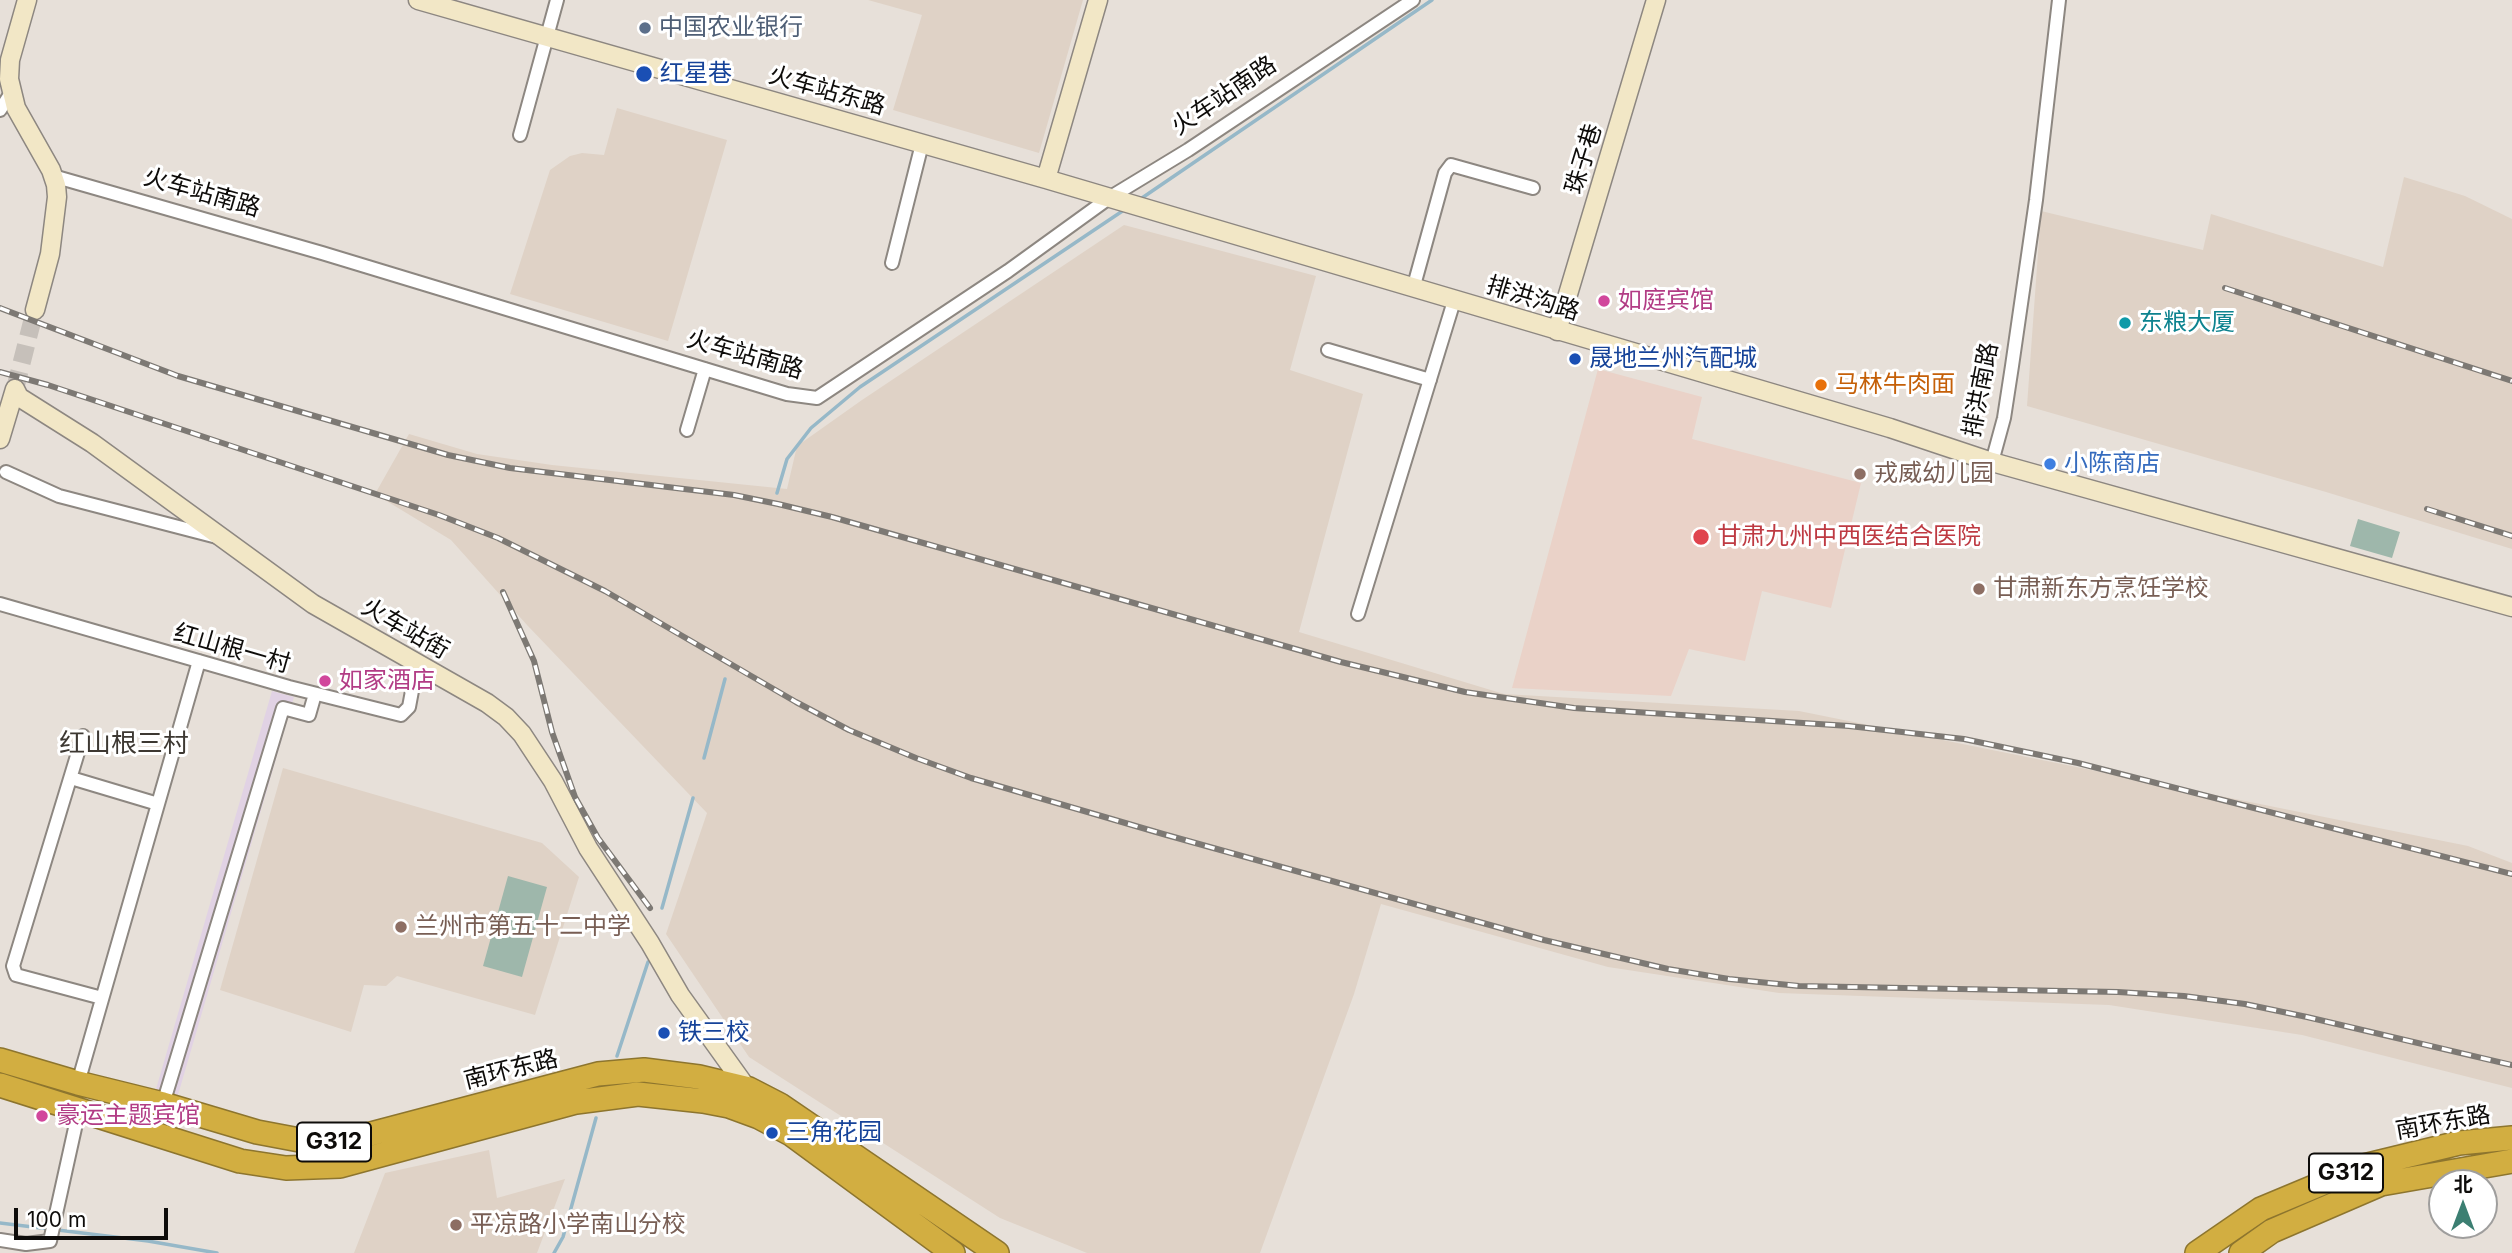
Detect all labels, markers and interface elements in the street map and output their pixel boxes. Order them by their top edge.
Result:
place label: 中国农业银行 [659,14,803,42]
marker: 中国农业银行 [637,20,653,36]
street label: 火车站南路 [1166,51,1282,141]
place label: 红星巷 [660,60,732,88]
street label: 火车站东路 [765,61,889,121]
marker: 红星巷 [634,64,654,84]
street label: 珠子巷 [1560,120,1608,198]
street label: 火车站南路 [140,163,264,223]
street label: 排洪沟路 [1483,271,1583,327]
place label: 如庭宾馆 [1618,287,1714,315]
marker: 如庭宾馆 [1596,293,1612,309]
place label: 东粮大厦 [2139,309,2235,337]
marker: 东粮大厦 [2117,315,2133,331]
street label: 火车站南路 [683,325,807,385]
street label: 排洪南路 [1958,340,2004,440]
place label: 晟地兰州汽配城 [1589,345,1757,373]
marker: 晟地兰州汽配城 [1567,351,1583,367]
place label: 马林牛肉面 [1835,371,1955,399]
marker: 马林牛肉面 [1813,377,1829,393]
place label: 小陈商店 [2064,450,2160,478]
marker: 小陈商店 [2042,456,2058,472]
place label: 戎威幼儿园 [1874,460,1994,488]
marker: 戎威幼儿园 [1852,466,1868,482]
place label: 甘肃九州中西医结合医院 [1717,523,1981,551]
marker: 甘肃九州中西医结合医院 [1691,527,1711,547]
place label: 甘肃新东方烹饪学校 [1993,575,2209,603]
marker: 甘肃新东方烹饪学校 [1971,581,1987,597]
street label: 火车站街 [356,593,454,665]
street label: 红山根一村 [170,619,294,679]
place label: 如家酒店 [339,667,435,695]
marker: 如家酒店 [317,673,333,689]
district label: 红山根三村 [59,728,189,760]
place label: 兰州市第五十二中学 [415,913,631,941]
marker: 兰州市第五十二中学 [393,919,409,935]
place label: 铁三校 [678,1019,750,1047]
marker: 铁三校 [656,1025,672,1041]
street label: 南环东路 [461,1044,561,1096]
street label: 南环东路 [2393,1100,2493,1146]
place label: 豪运主题宾馆 [56,1102,200,1130]
marker: 豪运主题宾馆 [34,1108,50,1124]
place label: 三角花园 [786,1119,882,1147]
road number: G312 [297,1122,371,1162]
marker: 三角花园 [764,1125,780,1141]
road number: G312 [2309,1154,2383,1192]
north arrow [2428,1169,2498,1239]
text: 北 [2453,1173,2473,1196]
scale bar [18,1194,172,1238]
text: 100 m [27,1207,86,1232]
place label: 平凉路小学南山分校 [470,1211,686,1239]
marker: 平凉路小学南山分校 [448,1217,464,1233]

